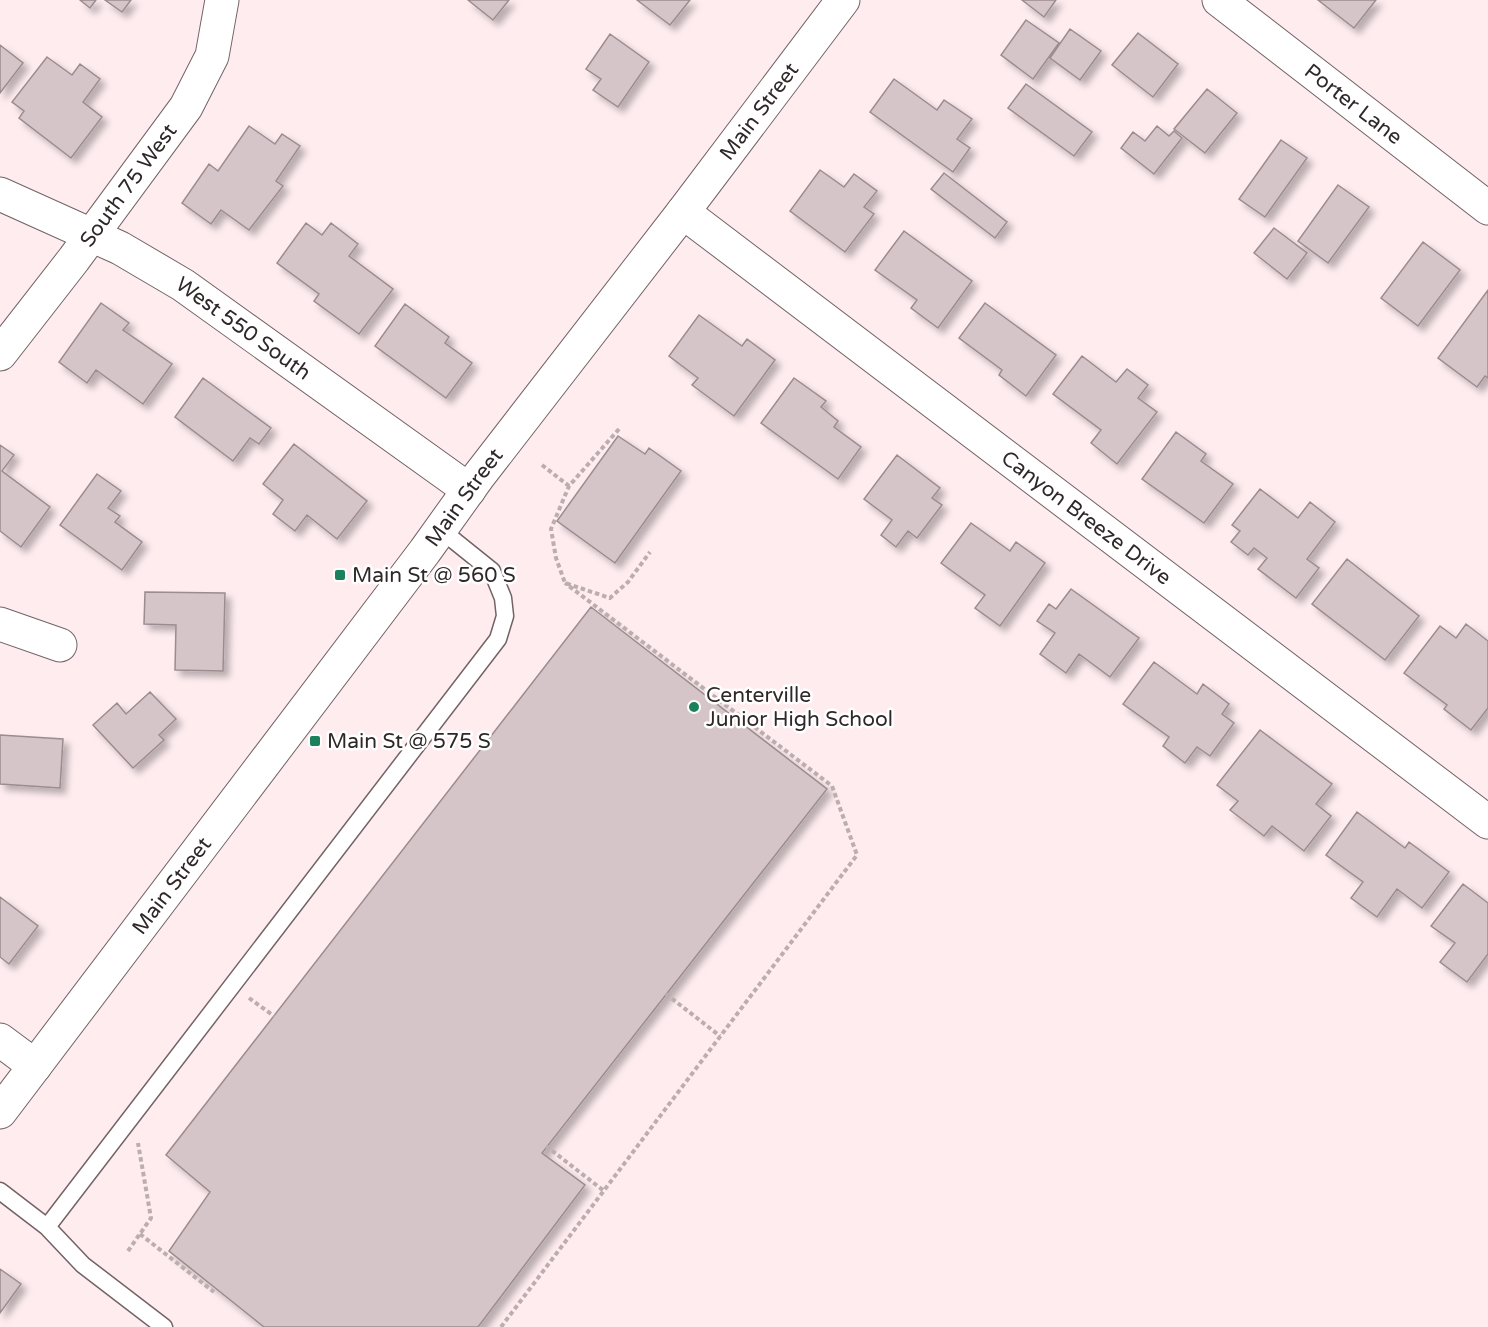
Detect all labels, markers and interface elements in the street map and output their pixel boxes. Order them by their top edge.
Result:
street label: Main Street [714,58,804,165]
street label: Porter Lane [1300,58,1407,150]
street label: South 75 West [75,119,182,252]
street label: West 550 South [171,272,316,385]
street label: Main Street [420,443,508,551]
street label: Canyon Breeze Drive [996,445,1176,590]
place label: Main St @ 560 S [352,563,516,588]
marker: Main St @ 560 S [333,568,347,582]
place label: Centerville Junior High School [706,683,893,732]
marker: Centerville Junior High School [687,700,701,714]
place label: Main St @ 575 S [327,729,491,754]
marker: Main St @ 575 S [308,734,322,748]
street label: Main Street [127,832,216,939]

